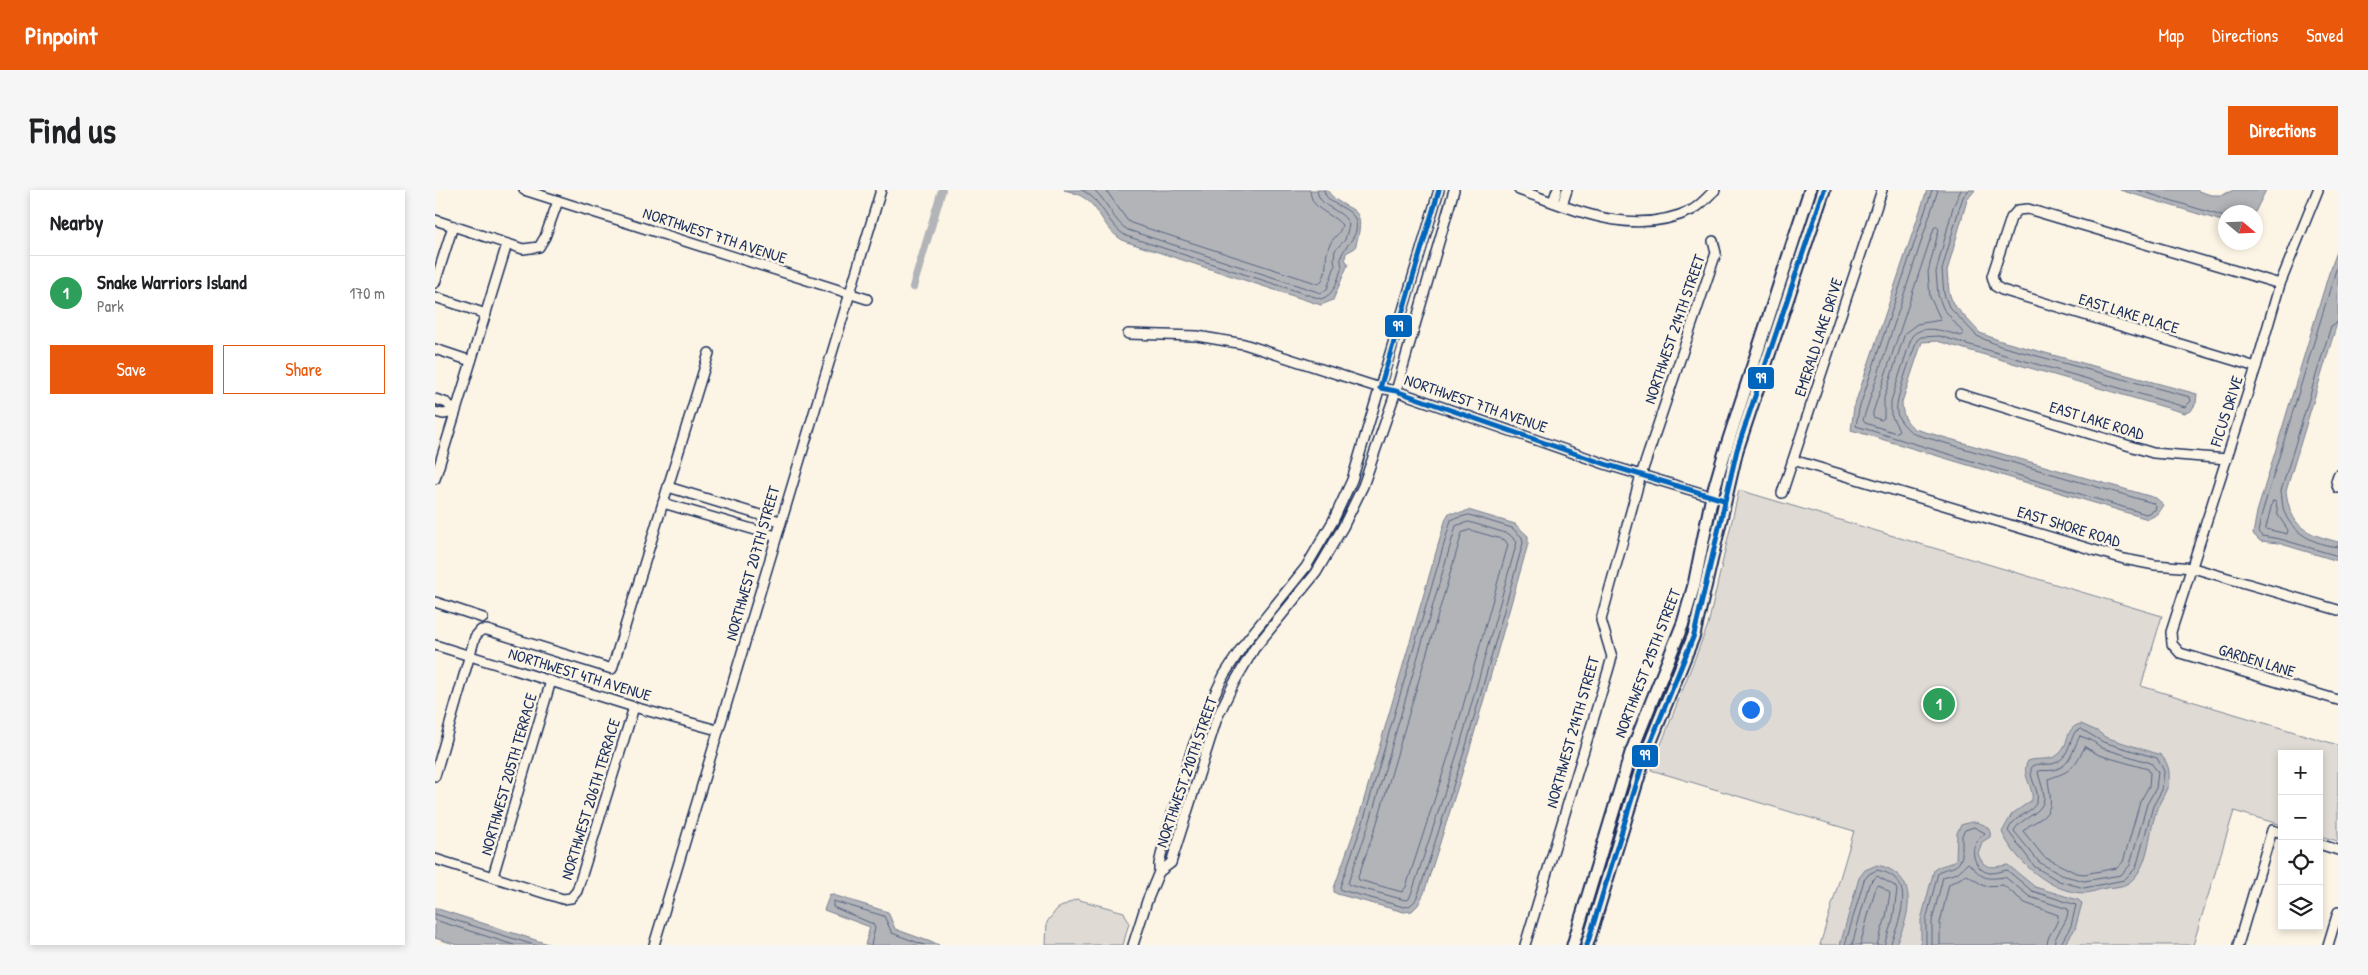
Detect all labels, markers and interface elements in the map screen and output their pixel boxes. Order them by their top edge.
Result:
text: Pinpoint [25,19,97,51]
text: Map [2159,23,2184,48]
text: Directions [2212,23,2278,48]
text: Saved [2306,23,2343,48]
button: Directions [2228,106,2338,155]
text: Find us [30,107,116,154]
street label: NORTHWEST 7TH AVENUE [640,201,790,269]
north arrow [2218,205,2263,250]
text: Nearby [50,208,103,237]
street label: NORTHWEST 214TH STREET [1638,251,1710,407]
text: Snake Warriors Island [97,269,247,295]
street label: EMERALD LAKE DRIVE [1788,275,1848,399]
text: 1 [63,282,69,304]
text: 170 m [350,282,385,304]
street label: EAST LAKE PLACE [2076,287,2182,339]
text: Park [97,295,124,317]
line badge: 99 [1384,314,1413,338]
text: 99 [1393,316,1404,335]
button: Save [50,345,213,394]
button: Share [223,345,385,394]
line badge: 99 [1747,366,1775,390]
street label: NORTHWEST 7TH AVENUE [1402,368,1550,438]
text: 99 [1756,368,1767,387]
street label: FICUS DRIVE [2204,373,2248,450]
street label: EAST LAKE ROAD [2047,395,2147,445]
street label: NORTHWEST 207TH STREET [719,483,785,643]
street label: EAST SHORE ROAD [2015,500,2124,552]
street label: NORTHWEST 215TH STREET [1609,585,1686,740]
street label: GARDEN LANE [2216,638,2298,682]
street label: NORTHWEST 4TH AVENUE [506,642,654,706]
street label: NORTHWEST 214TH STREET [1540,653,1604,810]
pin: 1 [1923,685,1955,723]
street label: NORTHWEST 205TH TERRACE [474,690,542,858]
street label: NORTHWEST 210TH STREET [1150,693,1222,850]
your location [1738,697,1764,723]
street label: NORTHWEST 206TH TERRACE [555,716,625,882]
line badge: 99 [1631,744,1659,768]
text: 99 [1640,745,1651,764]
map controls [2278,750,2323,930]
button: + [2278,750,2323,795]
button: − [2278,795,2323,840]
button: locate [2278,840,2323,885]
button: layers [2278,885,2323,930]

